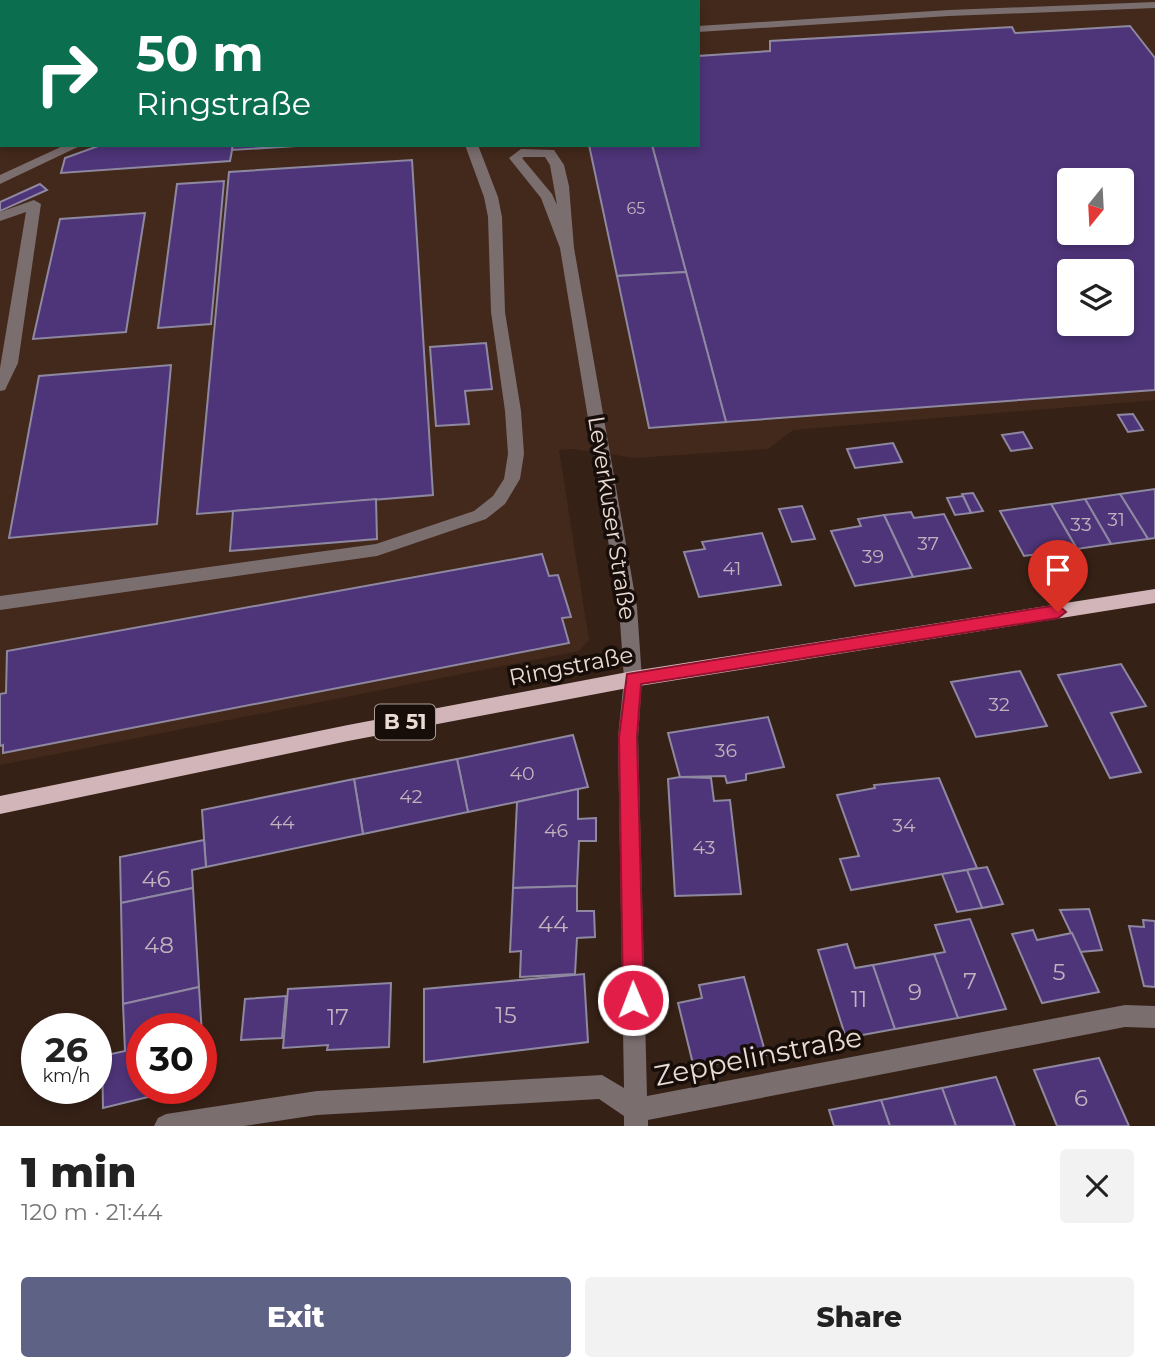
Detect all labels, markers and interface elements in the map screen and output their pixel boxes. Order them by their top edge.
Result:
text: 50 m [136,24,264,83]
icon: right [21,28,112,119]
text: Ringstraße [136,84,311,123]
north arrow [1057,168,1134,245]
map controls [1057,168,1134,336]
house number: 65 [627,199,645,218]
button: layers [1057,259,1134,336]
street label: Leverkuser Straße [582,414,642,622]
house number: 31 [1107,508,1125,531]
house number: 33 [1070,513,1092,536]
house number: 37 [917,532,939,555]
pin [1028,540,1088,612]
house number: 39 [862,545,884,568]
icon: arrive [1039,551,1077,589]
house number: 41 [723,557,741,580]
street label: Ringstraße [507,640,635,692]
house number: 32 [988,693,1010,716]
road number: B 51 [375,704,435,740]
house number: 36 [715,739,737,762]
house number: 40 [509,762,535,785]
house number: 42 [399,785,423,808]
house number: 44 [269,811,295,834]
house number: 34 [892,814,916,837]
house number: 46 [544,819,568,842]
house number: 43 [693,836,716,859]
house number: 46 [141,865,171,893]
house number: 44 [538,910,568,938]
house number: 48 [144,931,174,959]
house number: 5 [1052,958,1066,986]
position arrow [596,963,670,1037]
house number: 7 [963,967,977,995]
house number: 9 [908,978,922,1006]
house number: 11 [851,985,867,1013]
house number: 15 [495,1001,517,1029]
house number: 17 [327,1003,349,1031]
speed limit sign: 30 [126,1013,217,1104]
street label: Zeppelinstraße [651,1019,865,1093]
text: 26 [45,1028,88,1071]
text: km/h [42,1065,91,1087]
house number: 6 [1074,1084,1088,1112]
text: 1 min [21,1146,137,1198]
button: close [1060,1149,1134,1223]
text: 120 m · 21:44 [21,1198,162,1226]
button: Exit [21,1277,571,1357]
button: Share [585,1277,1134,1357]

